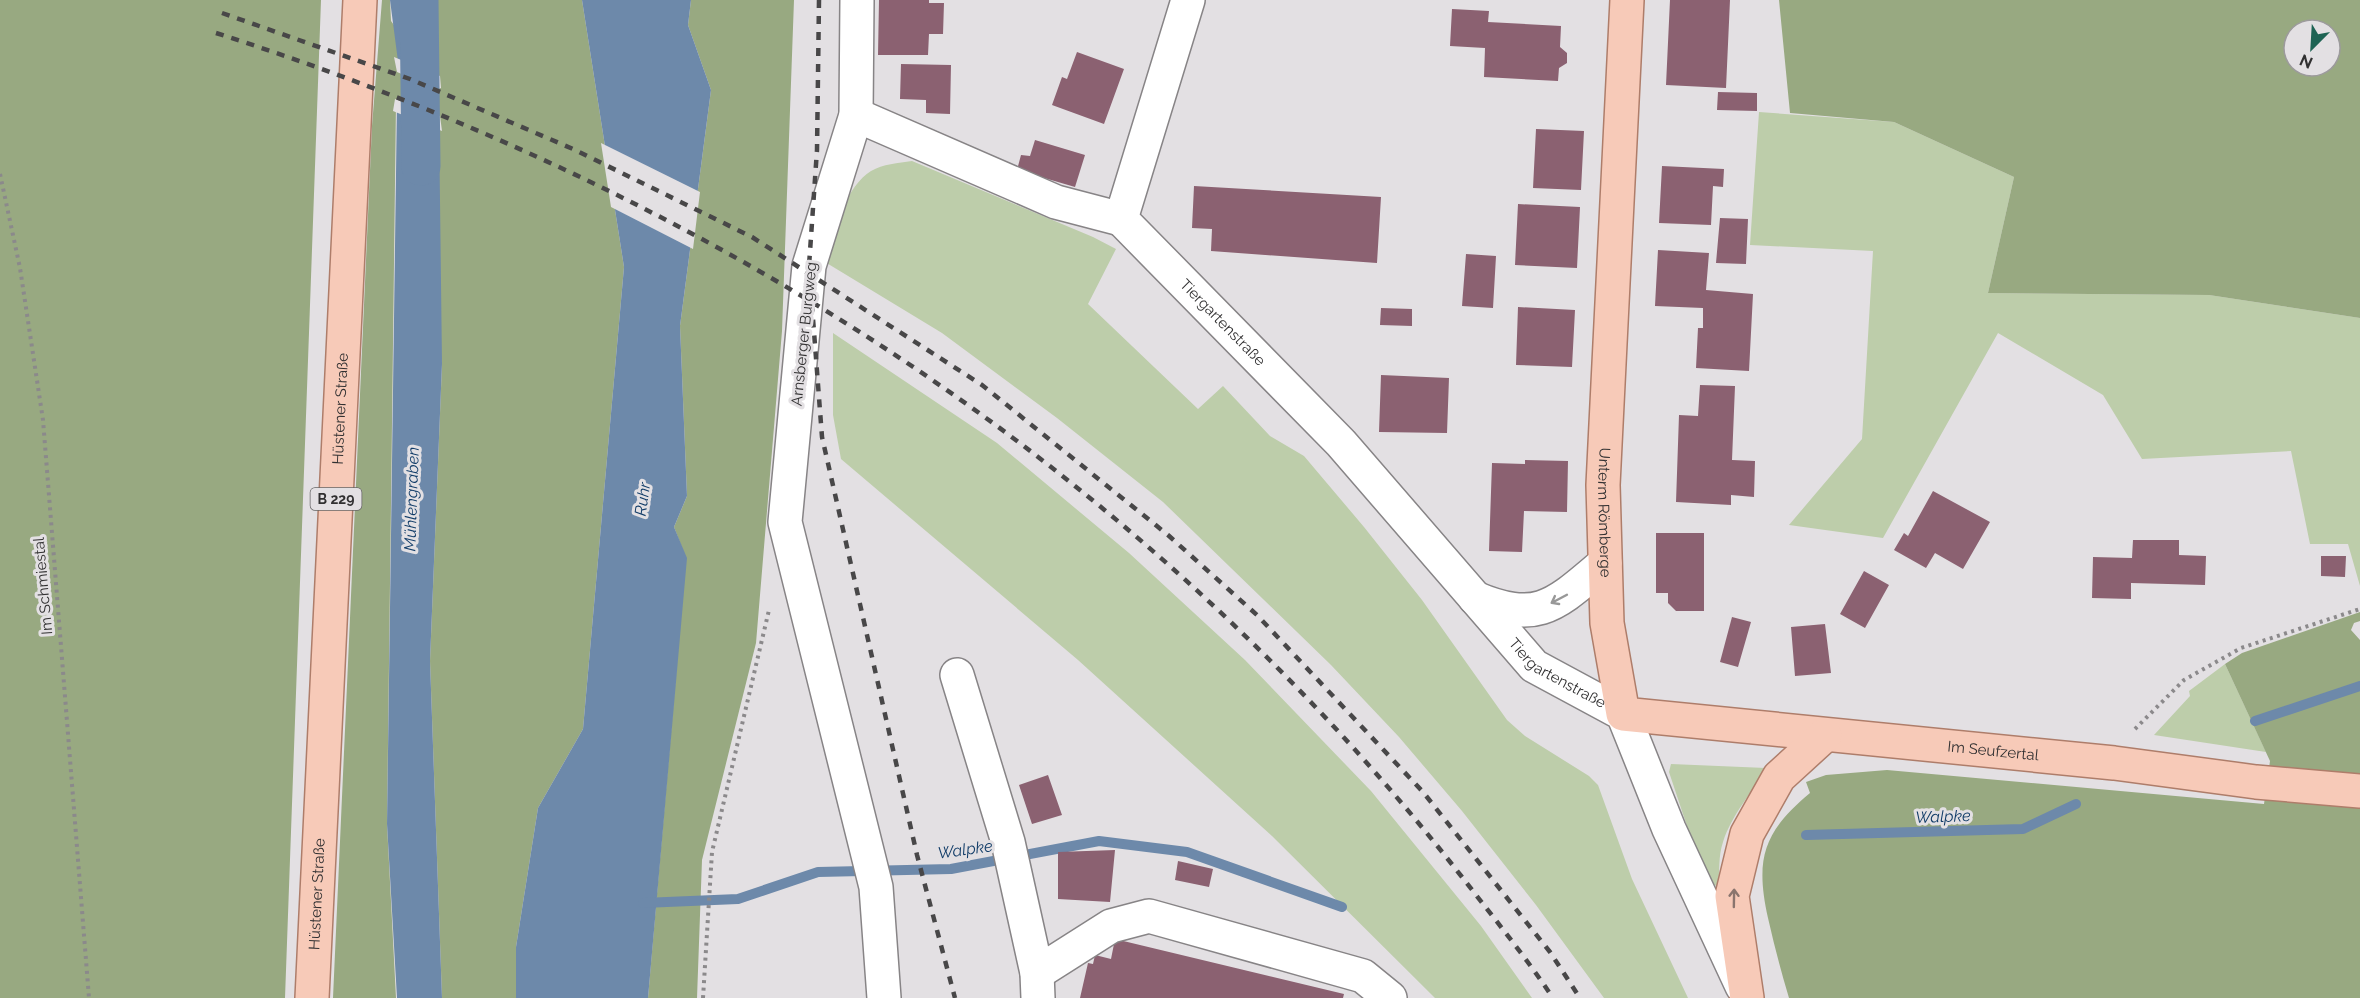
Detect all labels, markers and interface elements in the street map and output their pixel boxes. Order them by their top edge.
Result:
north arrow [2282,18,2342,78]
text: N [2297,50,2316,72]
street label: Arnsberger Burgweg [787,261,821,407]
street label: Tiergartenstraße [1176,275,1269,370]
street label: Hüstener Straße [329,352,352,465]
water label: Mühlengraben [400,446,423,552]
street label: Unterm Römberge [1594,447,1615,578]
water label: Ruhr [631,481,654,517]
road number: B 229 [310,488,362,510]
street label: Im Schmiestal [30,536,56,636]
one-way arrow [1551,593,1568,605]
street label: Tiergartenstraße [1505,634,1609,712]
street label: Im Seufzertal [1947,737,2041,765]
water label: Walpke [1915,806,1971,827]
water label: Walpke [936,836,994,863]
street label: Hüstener Straße [305,838,329,950]
one-way arrow [1728,889,1740,909]

